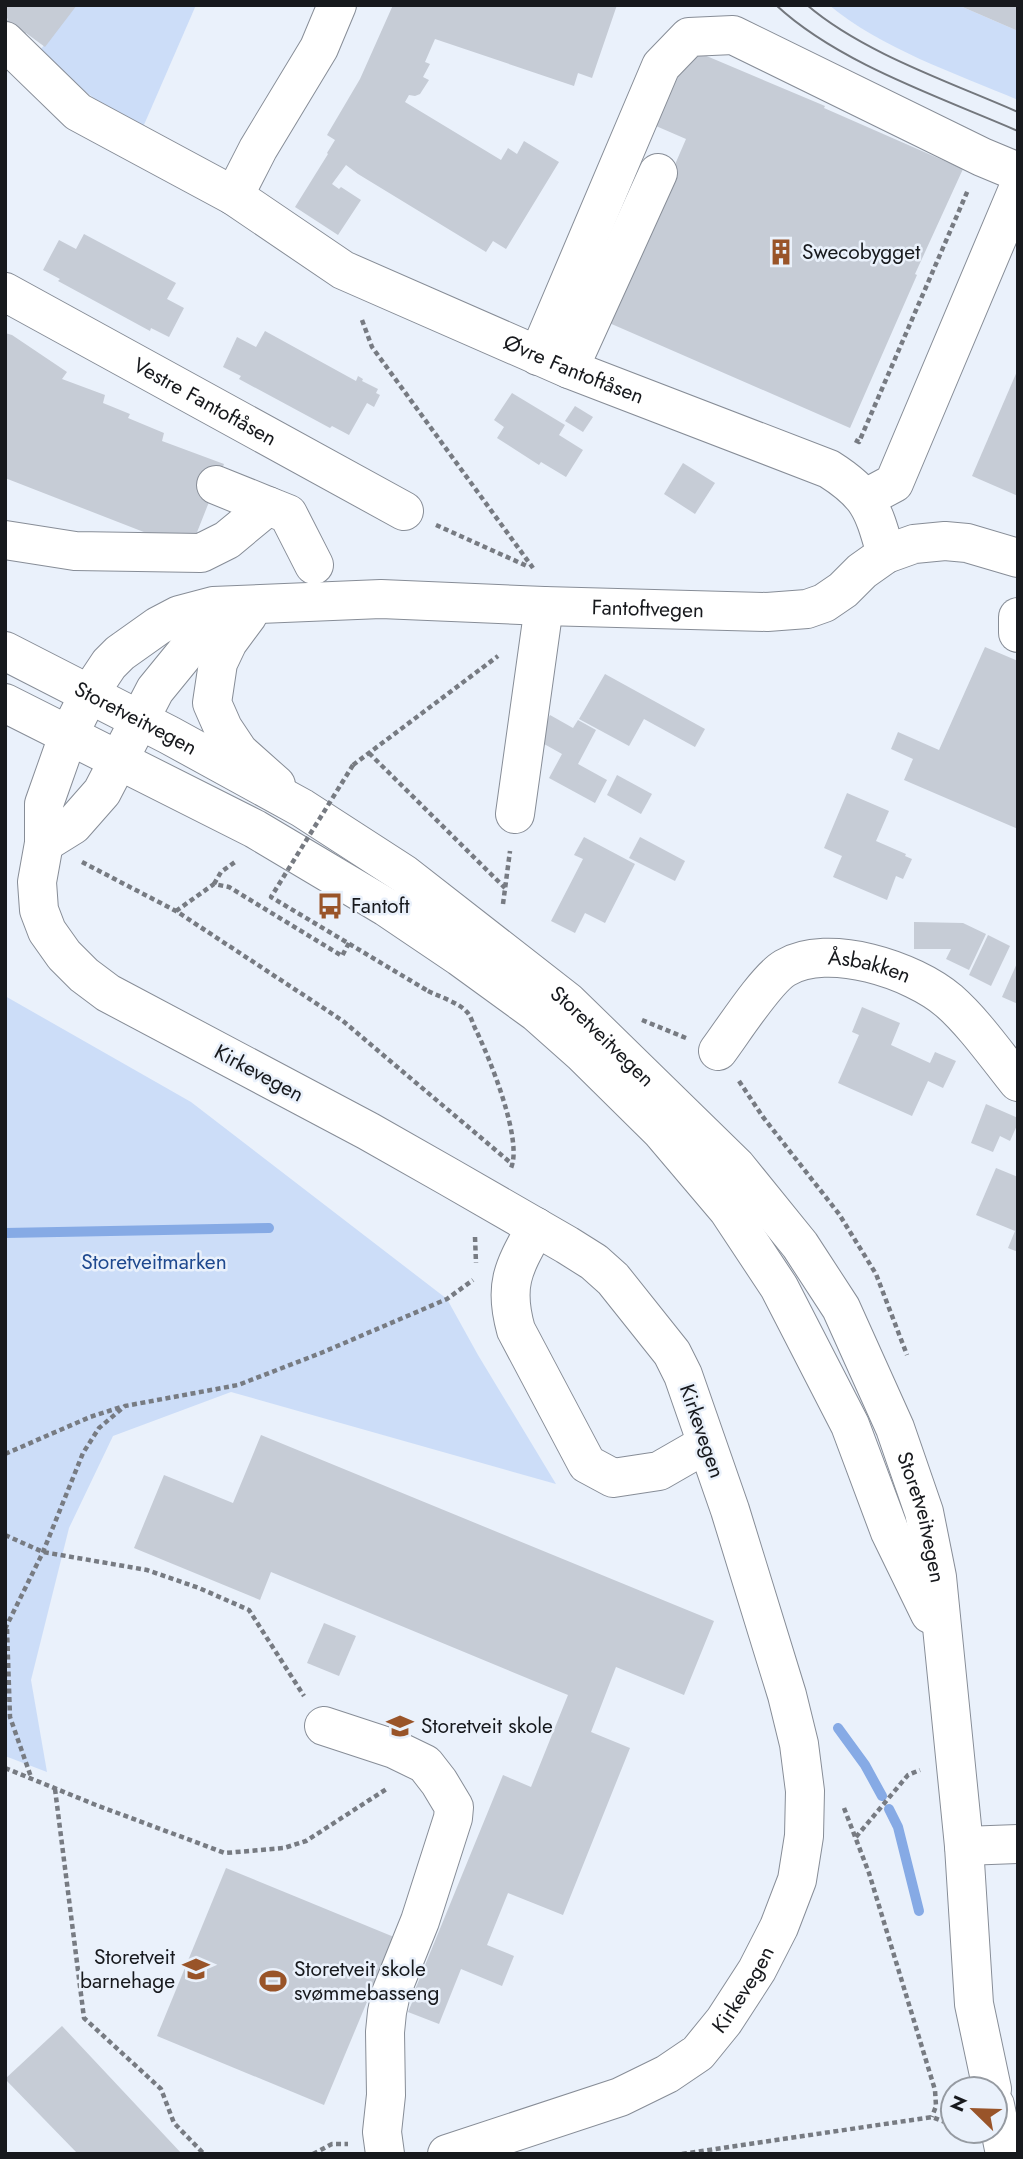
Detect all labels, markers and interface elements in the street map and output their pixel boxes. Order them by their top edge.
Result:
building icon: Swecobygget [766,237,796,267]
place label: Swecobygget [802,237,920,267]
street label: Øvre Fantoftåsen [499,327,648,411]
street label: Vestre Fantoftåsen [128,350,282,453]
street label: Fantoftvegen [591,592,704,625]
street label: Storetveitvegen [69,674,203,763]
bus stop icon: Fantoft [315,891,345,921]
place label: Fantoft [351,891,410,921]
street label: Åsbakken [827,943,916,991]
street label: Storetveitvegen [544,979,661,1094]
street label: Kirkevegen [209,1037,309,1109]
park label: Storetveitmarken [81,1247,227,1277]
street label: Kirkevegen [672,1380,732,1482]
street label: Storetveitvegen [889,1448,953,1585]
school or university icon: Storetveit skole [385,1711,415,1741]
place label: Storetveit skole [421,1711,553,1741]
street label: Kirkevegen [705,1941,782,2040]
place label: Storetveit barnehage [80,1942,175,1996]
school or university icon: Storetveit barnehage [181,1954,211,1984]
place label: Storetveit skole svømmebasseng [294,1954,439,2008]
sports icon: Storetveit skole svømmebasseng [258,1966,288,1996]
north arrow [939,2075,1009,2145]
text: N [943,2091,974,2116]

